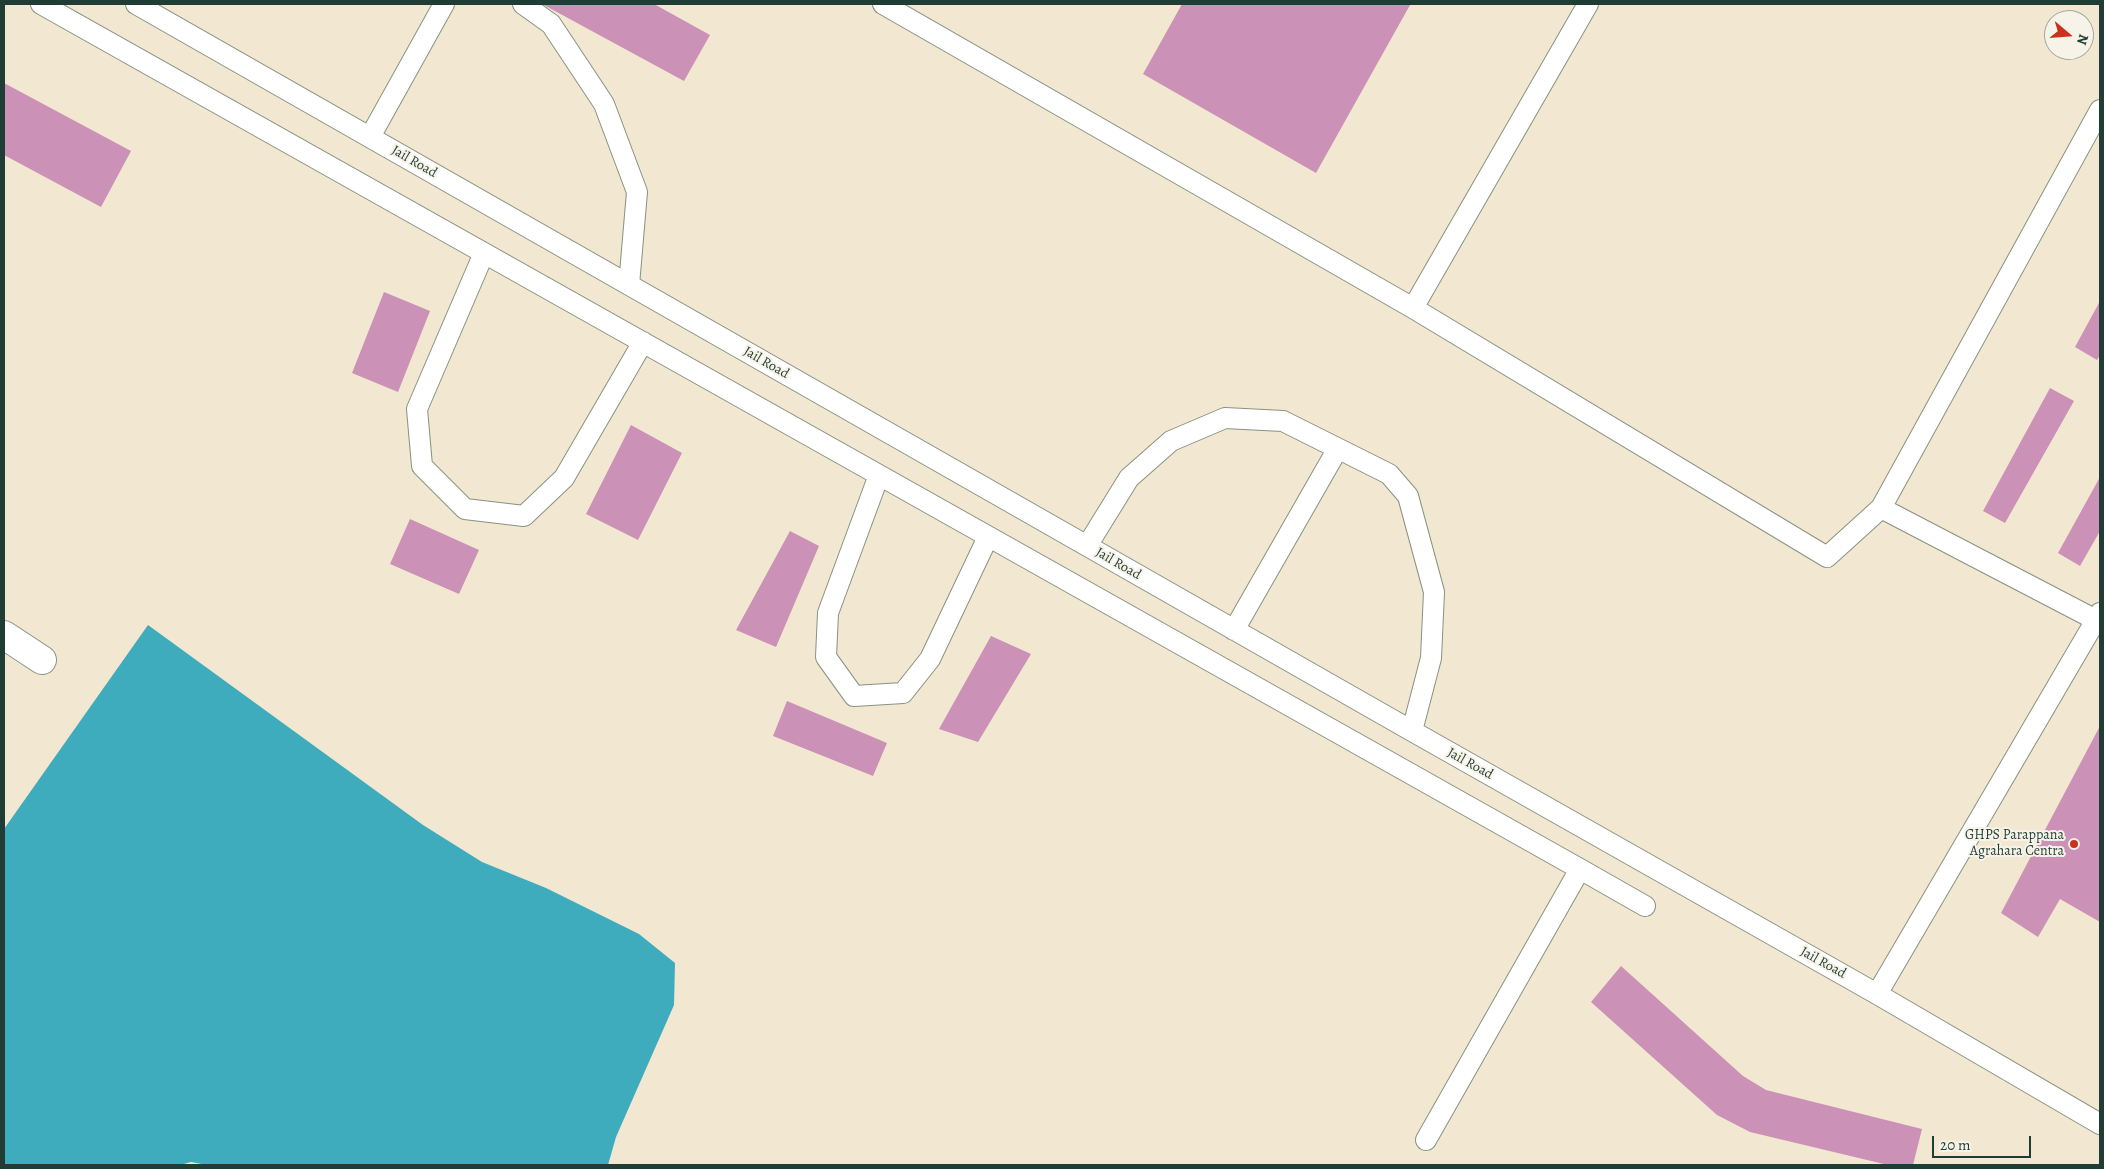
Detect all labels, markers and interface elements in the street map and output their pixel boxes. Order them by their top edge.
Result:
north arrow [2044,10,2094,60]
text: N [2072,32,2093,47]
street label: Jail Road [388,142,440,182]
street label: Jail Road [740,343,792,383]
street label: Jail Road [1092,544,1144,584]
street label: Jail Road [1444,745,1496,783]
place label: GHPS Parappana Agrahara Centra [1965,828,2064,860]
marker: GHPS Parappana Agrahara Centra [2068,838,2080,850]
street label: Jail Road [1797,944,1849,982]
scale bar [1934,1126,2033,1158]
text: 20 m [1940,1135,1971,1155]

